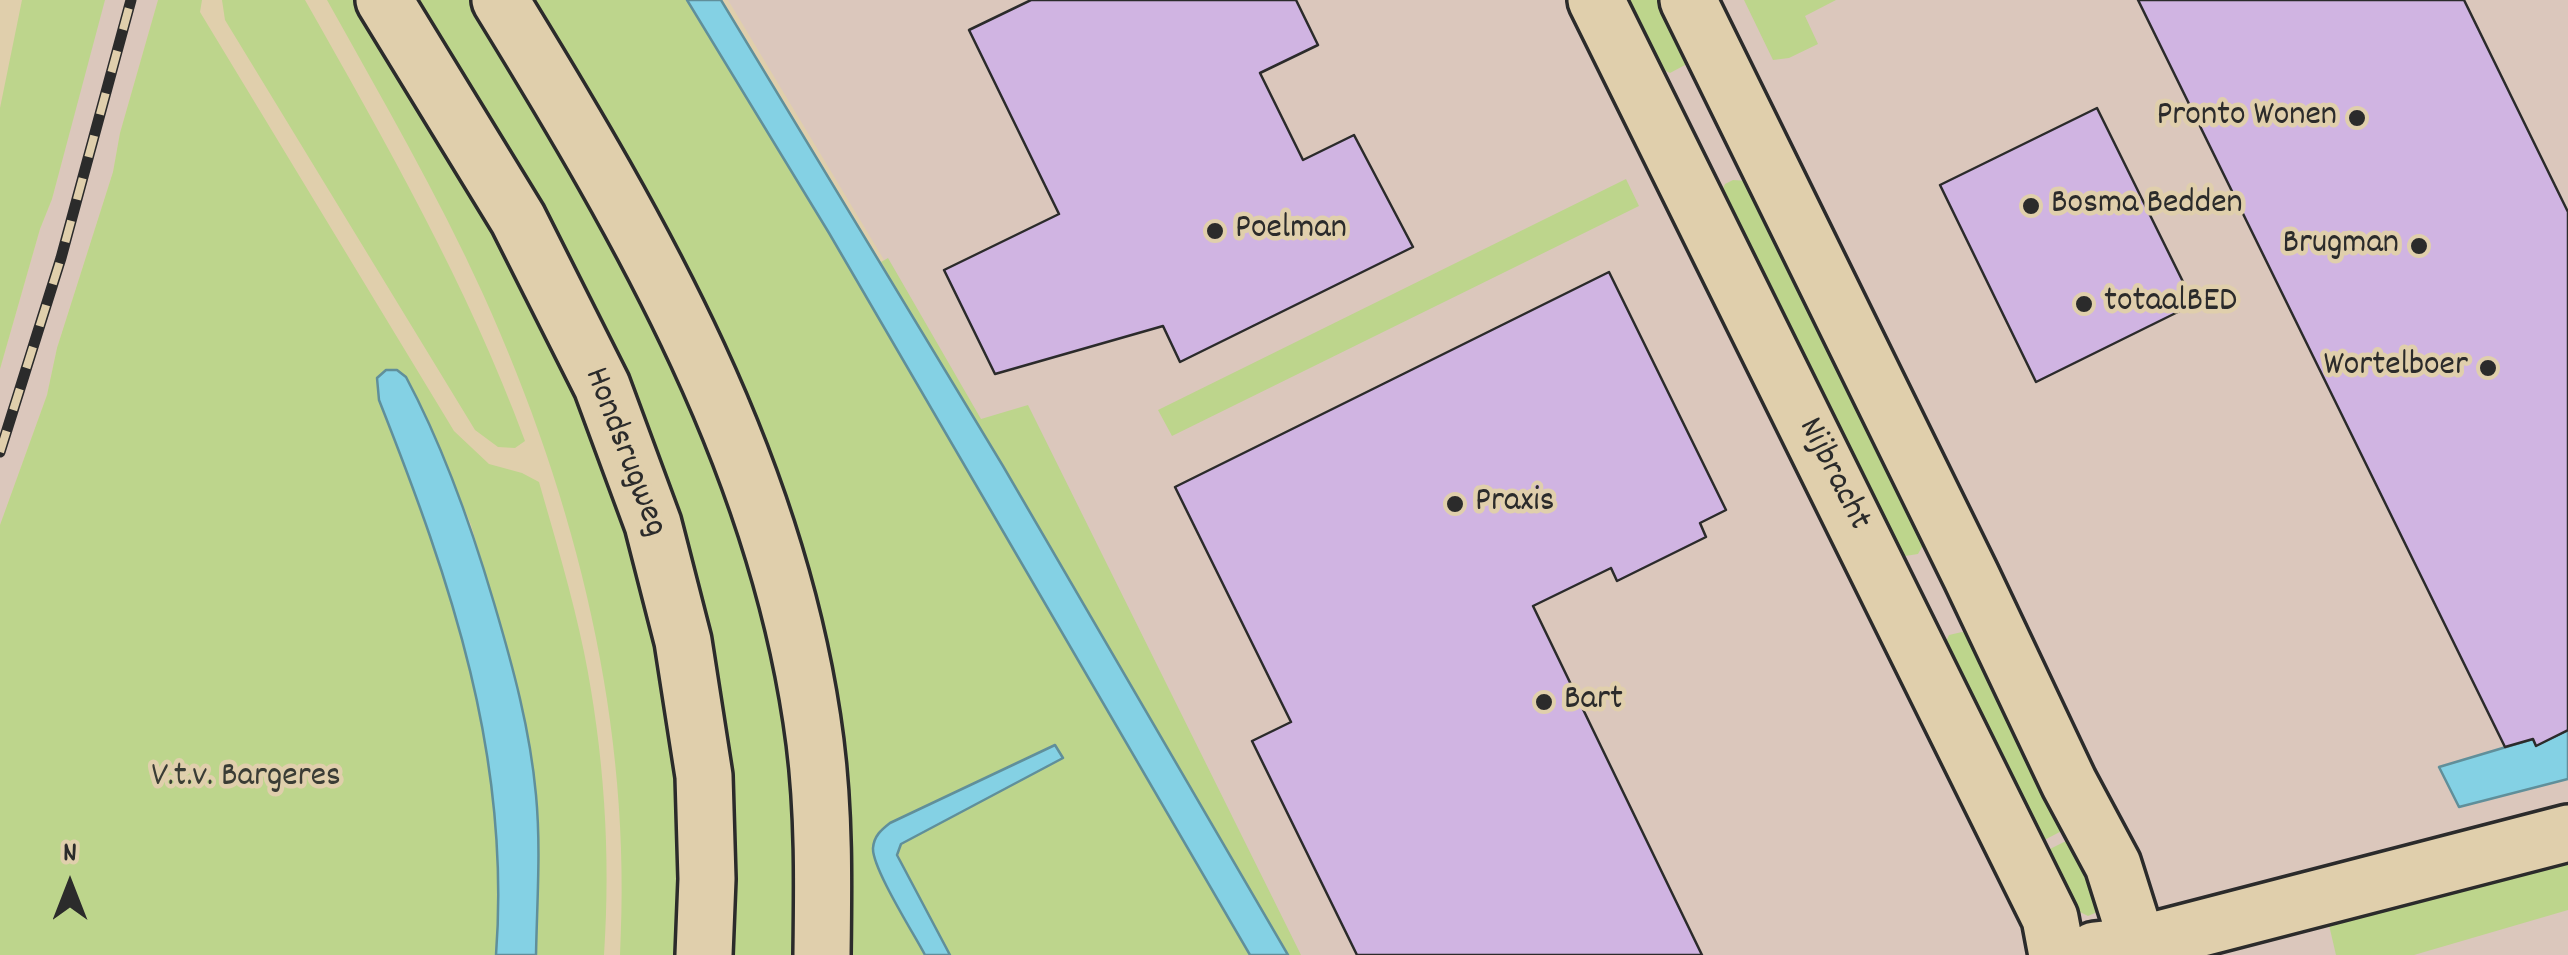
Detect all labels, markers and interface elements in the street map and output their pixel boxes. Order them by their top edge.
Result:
place label: Pronto Wonen [2156,97,2337,139]
marker: Pronto Wonen [2346,107,2368,129]
place label: Bosma Bedden [2051,185,2243,227]
marker: Bosma Bedden [2020,195,2042,217]
place label: Poelman [1235,210,1347,252]
marker: Poelman [1204,220,1226,242]
place label: Brugman [2282,225,2399,267]
marker: Brugman [2408,235,2430,257]
place label: totaalBED [2104,283,2237,325]
marker: totaalBED [2073,293,2095,315]
place label: Wortelboer [2324,347,2468,389]
marker: Wortelboer [2477,357,2499,379]
street label: Hondsrugweg [572,363,674,543]
street label: Nijbracht [1786,412,1878,538]
place label: Praxis [1475,483,1554,525]
marker: Praxis [1444,493,1466,515]
place label: Bart [1564,681,1623,723]
marker: Bart [1533,691,1555,713]
park label: V.t.v. Bargeres [151,758,341,800]
north arrow [20,835,120,935]
text: N [63,835,77,875]

